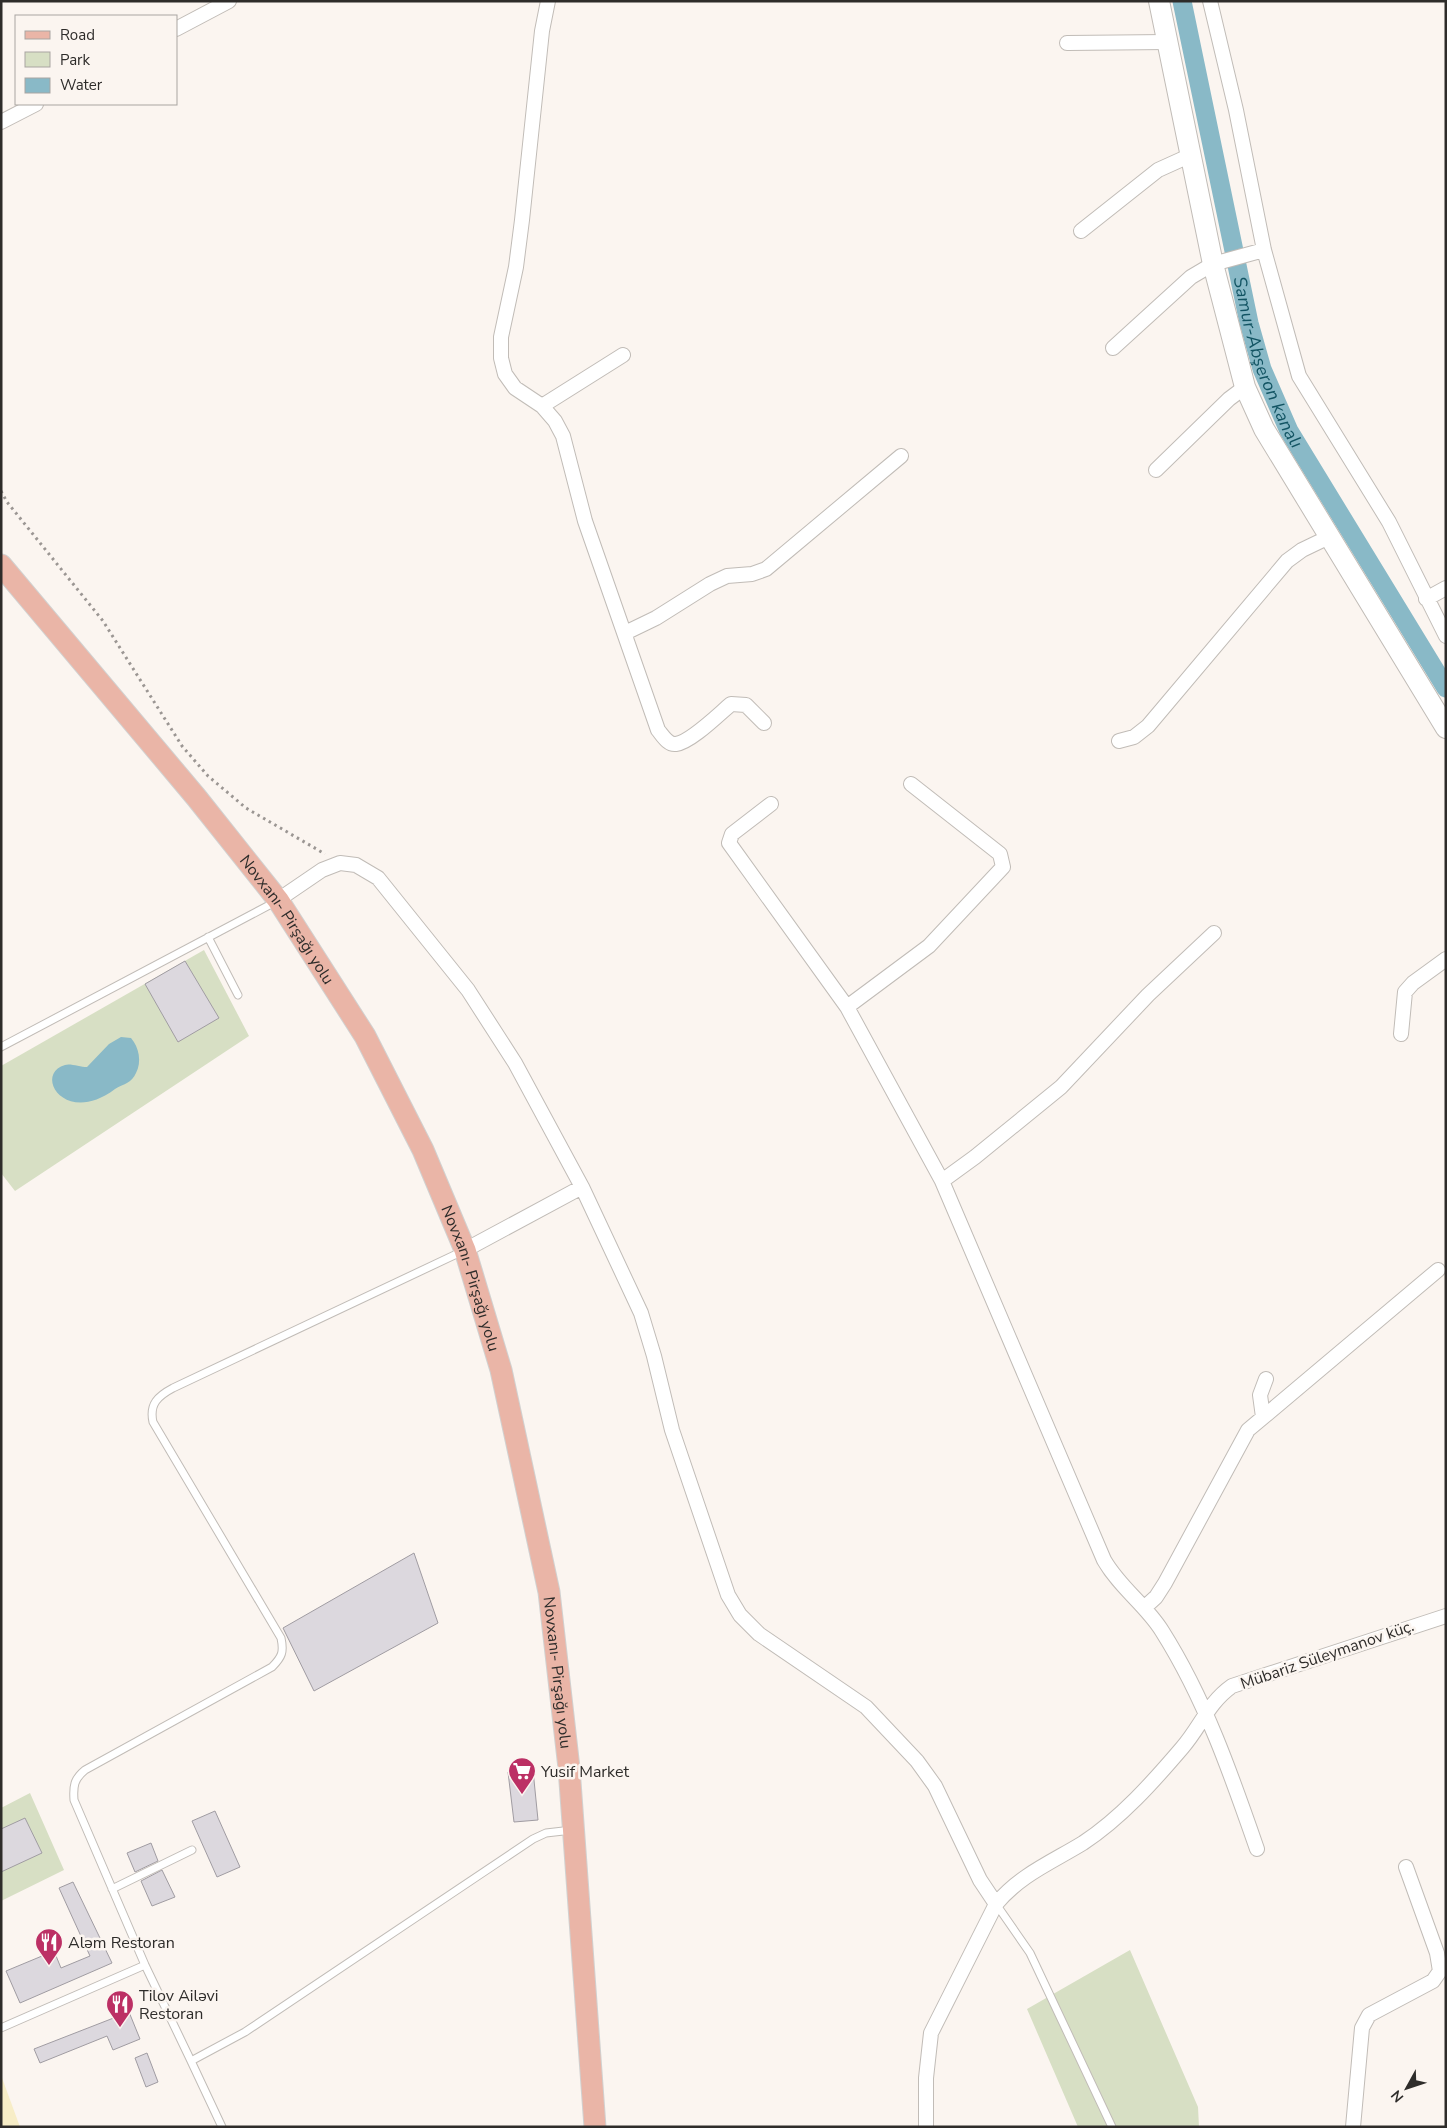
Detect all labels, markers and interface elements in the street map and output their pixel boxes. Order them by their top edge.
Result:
legend [15,15,178,105]
text: Road [60,25,95,45]
text: Park [60,50,90,70]
text: Water [60,75,103,95]
water label: Samur-Abşeron kanalı [1228,274,1309,453]
street label: Novxanı- Pirşağı yolu [234,851,339,989]
street label: Novxanı- Pirşağı yolu [435,1202,505,1354]
street label: Novxanı- Pirşağı yolu [538,1595,577,1750]
street label: Mübariz Süleymanov küç. [1238,1615,1417,1695]
supermarket icon: Yusif Market [507,1756,537,1795]
place label: Yusif Market [540,1761,629,1783]
restaurant icon: Aləm Restoran [34,1927,64,1966]
place label: Aləm Restoran [68,1932,175,1954]
place label: Tilov Ailəvi Restoran [139,1985,219,2025]
restaurant icon: Tilov Ailəvi Restoran [105,1989,135,2028]
north arrow [1382,2063,1432,2113]
text: N [1387,2086,1408,2106]

